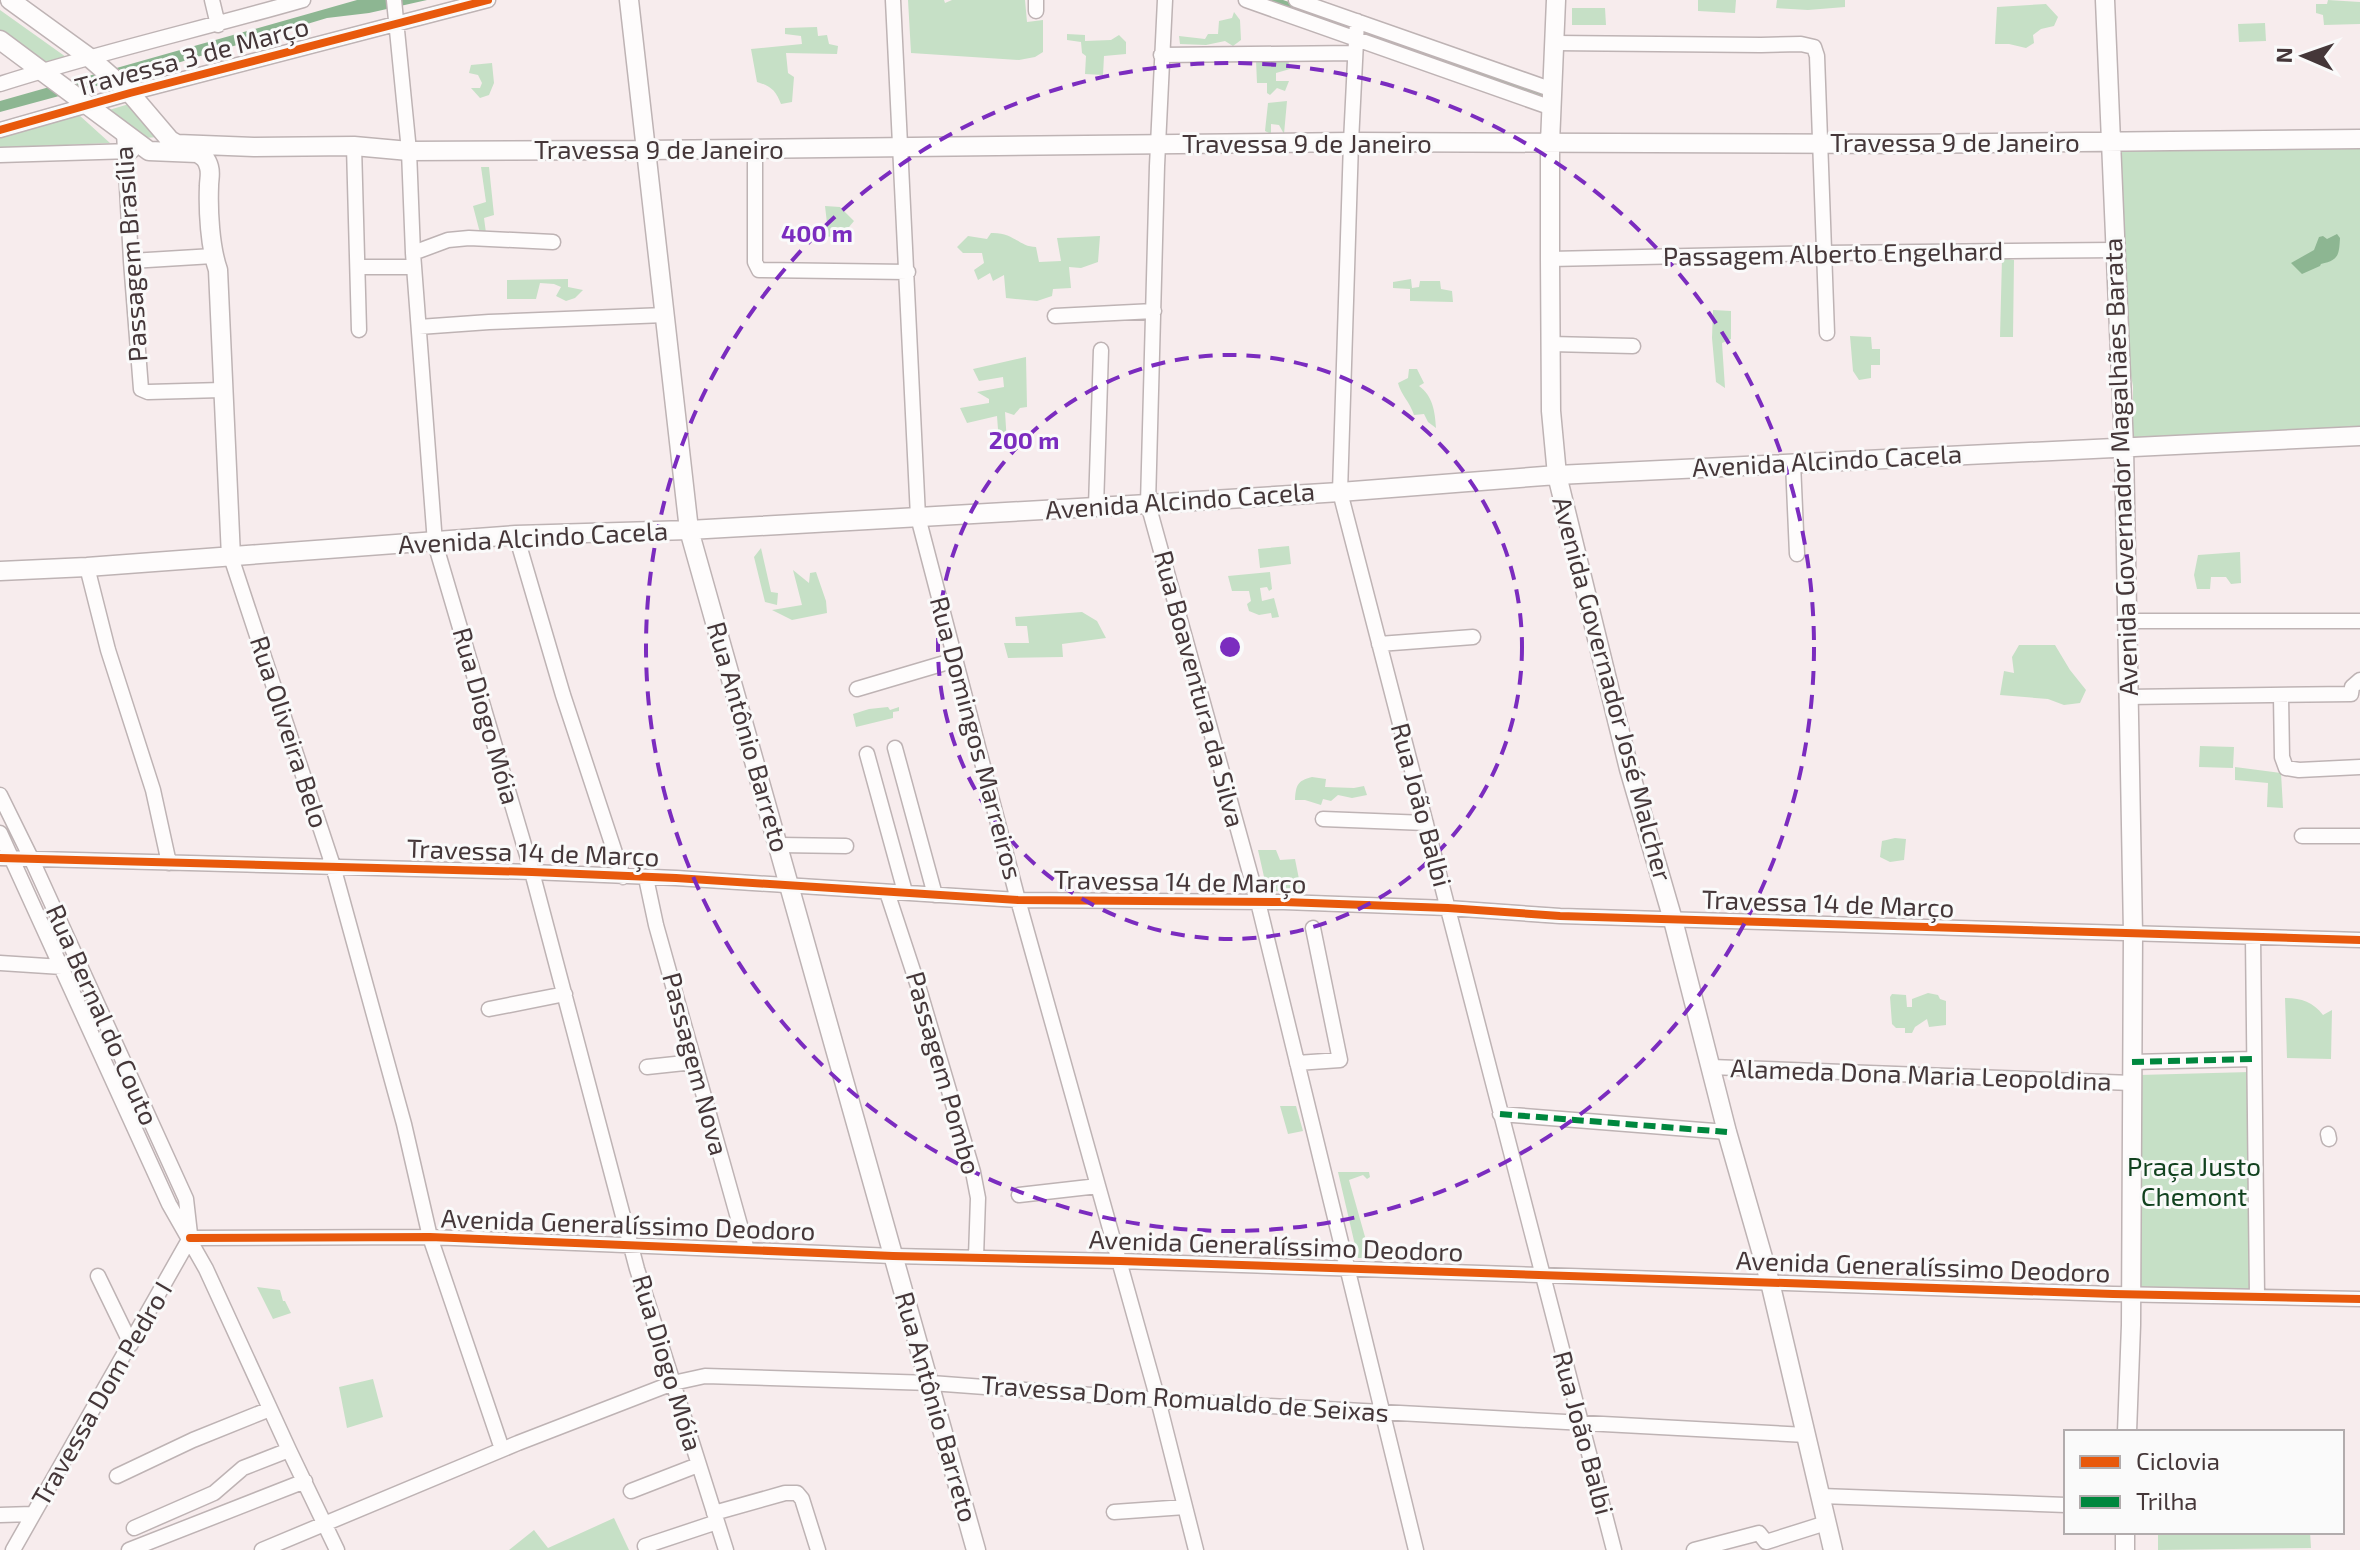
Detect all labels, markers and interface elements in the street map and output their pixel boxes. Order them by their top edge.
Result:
street label: Travessa 3 de Março [71,9,312,104]
north arrow [2264,16,2344,96]
text: N [2270,47,2296,64]
street label: Travessa 9 de Janeiro [1830,126,2080,157]
street label: Travessa 9 de Janeiro [1182,127,1432,158]
street label: Travessa 9 de Janeiro [534,133,784,164]
street label: Passagem Brasília [107,145,153,363]
text: 400 m [781,218,853,247]
street label: Passagem Alberto Engelhard [1663,234,2003,271]
street label: Avenida Governador Magalhães Barata [2096,237,2143,697]
text: 200 m [989,425,1059,454]
street label: Avenida Alcindo Cacela [1691,437,1963,482]
street label: Avenida Alcindo Cacela [1044,475,1316,524]
street label: Avenida Governador José Malcher [1547,493,1680,884]
street label: Avenida Alcindo Cacela [397,514,669,559]
street label: Rua Boaventura da Silva [1149,547,1252,830]
street label: Rua Domingos Marreiros [925,593,1030,882]
street label: Rua Antônio Barreto [702,618,797,855]
street label: Rua Diogo Móia [447,624,528,808]
street label: Rua Oliveira Belo [245,632,336,831]
centre of rings [1216,633,1244,661]
street label: Rua João Balbi [1386,719,1459,890]
street label: Travessa 14 de Março [406,832,660,873]
street label: Travessa 14 de Março [1053,863,1307,900]
street label: Travessa 14 de Março [1701,883,1955,924]
street label: Rua Bernal do Couto [41,899,166,1130]
street label: Passagem Pombo [901,968,988,1178]
street label: Passagem Nova [657,969,736,1158]
street label: Alameda Dona Maria Leopoldina [1730,1051,2112,1096]
park label: Praça Justo Chemont [2127,1150,2261,1211]
street label: Avenida Generalíssimo Deodoro [440,1201,816,1246]
street label: Avenida Generalíssimo Deodoro [1088,1222,1464,1267]
street label: Avenida Generalíssimo Deodoro [1735,1243,2111,1288]
street label: Rua Diogo Móia [627,1271,710,1454]
street label: Travessa Dom Pedro I [24,1276,178,1511]
street label: Rua Antônio Barreto [890,1288,985,1525]
street label: Rua João Balbi [1548,1347,1621,1518]
street label: Travessa Dom Romualdo de Seixas [980,1368,1390,1427]
legend [2064,1430,2344,1534]
text: Ciclovia [2136,1446,2220,1475]
text: Trilha [2136,1486,2198,1515]

